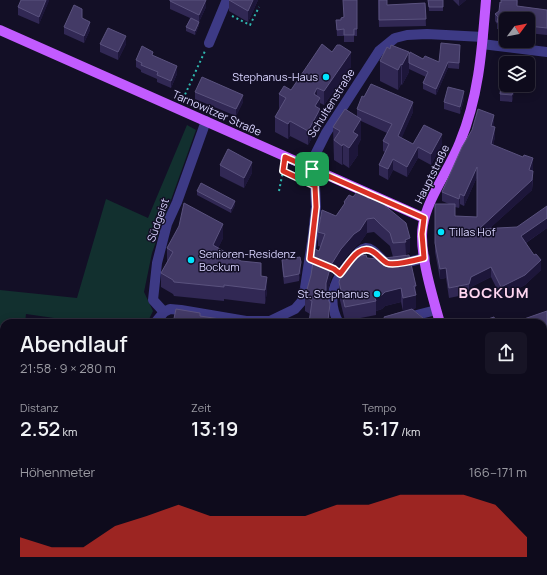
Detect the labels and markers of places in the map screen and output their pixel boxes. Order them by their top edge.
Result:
place label: Stephanus-Haus [232,69,318,84]
marker: Stephanus-Haus [321,72,331,82]
pin [295,152,329,186]
place label: Tillas Hof [449,224,495,239]
marker: Tillas Hof [436,227,446,237]
place label: Senioren-Residenz Bockum [199,246,296,274]
marker: Senioren-Residenz Bockum [186,255,196,265]
place label: St. Stephanus [298,286,369,301]
marker: St. Stephanus [372,289,382,299]

